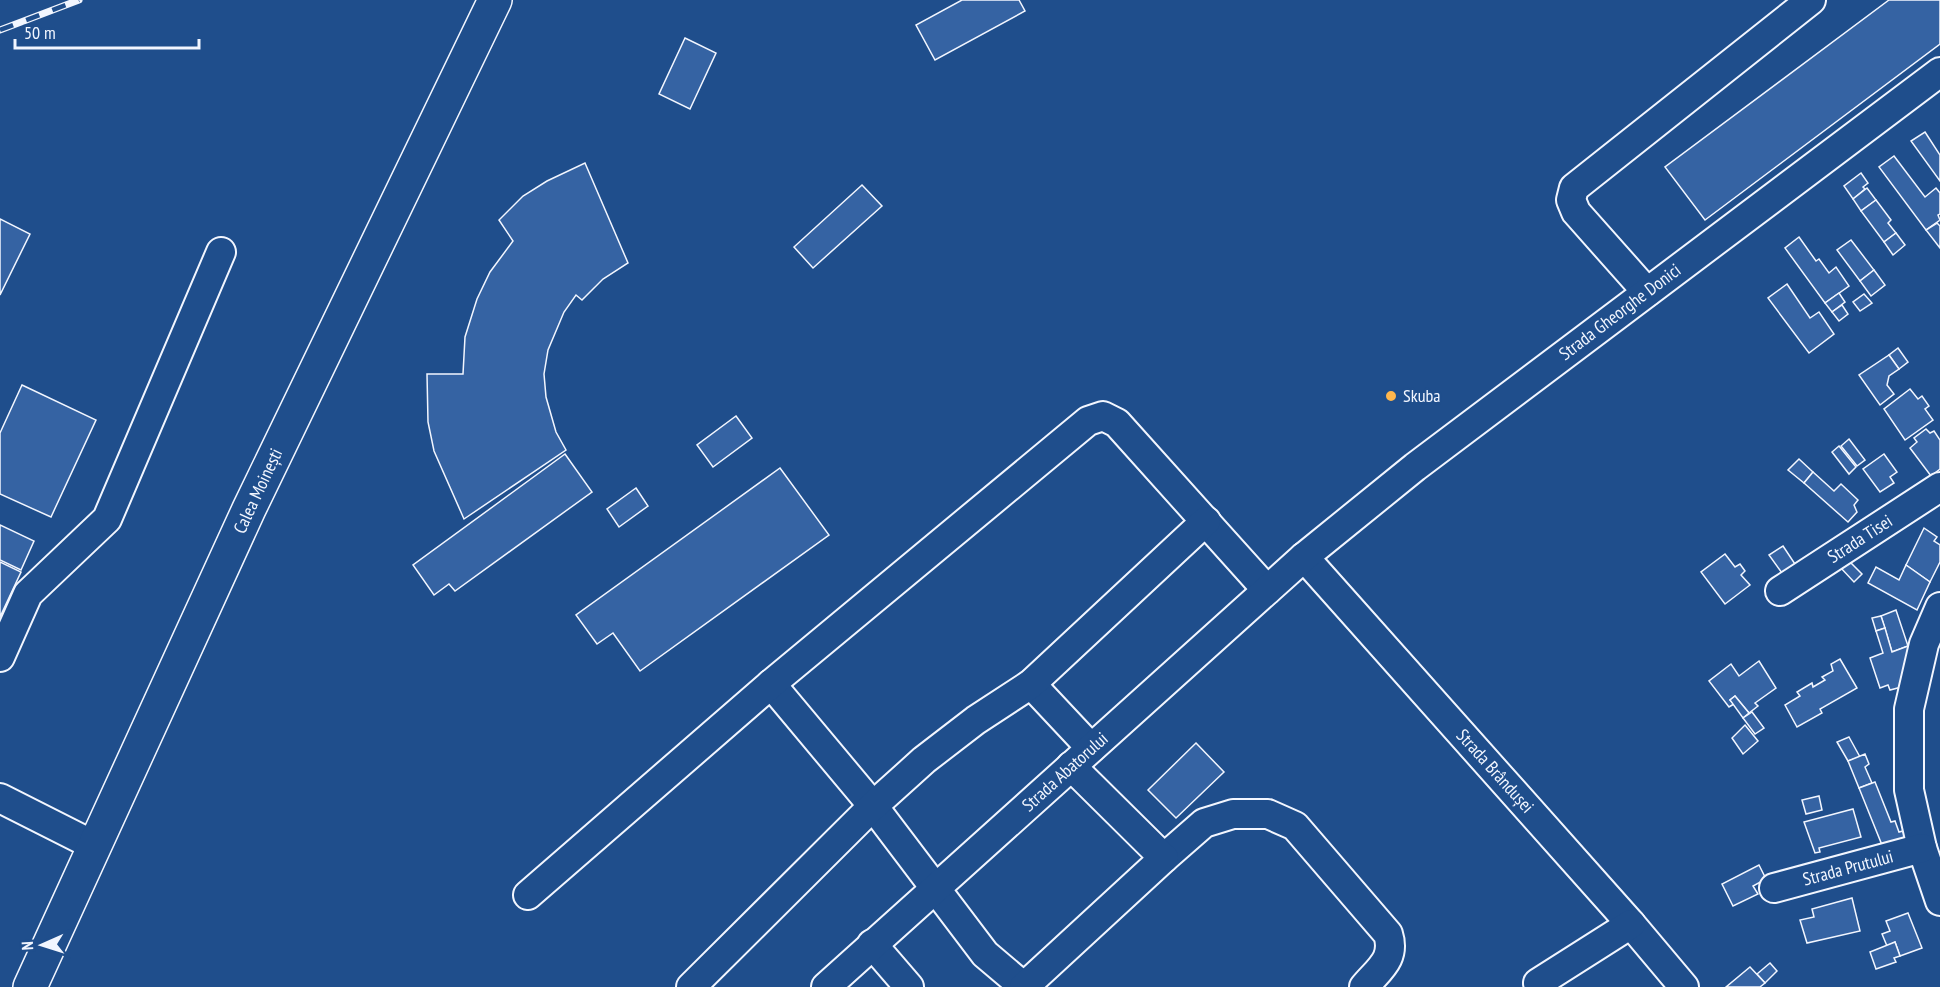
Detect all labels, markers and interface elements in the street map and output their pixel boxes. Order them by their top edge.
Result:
scale bar [15,12,200,50]
text: 50 m [24,21,56,44]
street label: Strada Gheorghe Donici [1554,258,1685,365]
place label: Skuba [1403,384,1441,407]
marker: Skuba [1384,389,1398,403]
street label: Calea Moinești [228,445,287,537]
street label: Strada Tisei [1823,509,1896,568]
street label: Strada Brândușei [1452,724,1539,817]
street label: Strada Abatorului [1017,727,1112,816]
street label: Strada Prutului [1800,844,1896,891]
north arrow [12,915,72,975]
text: N [17,941,37,951]

